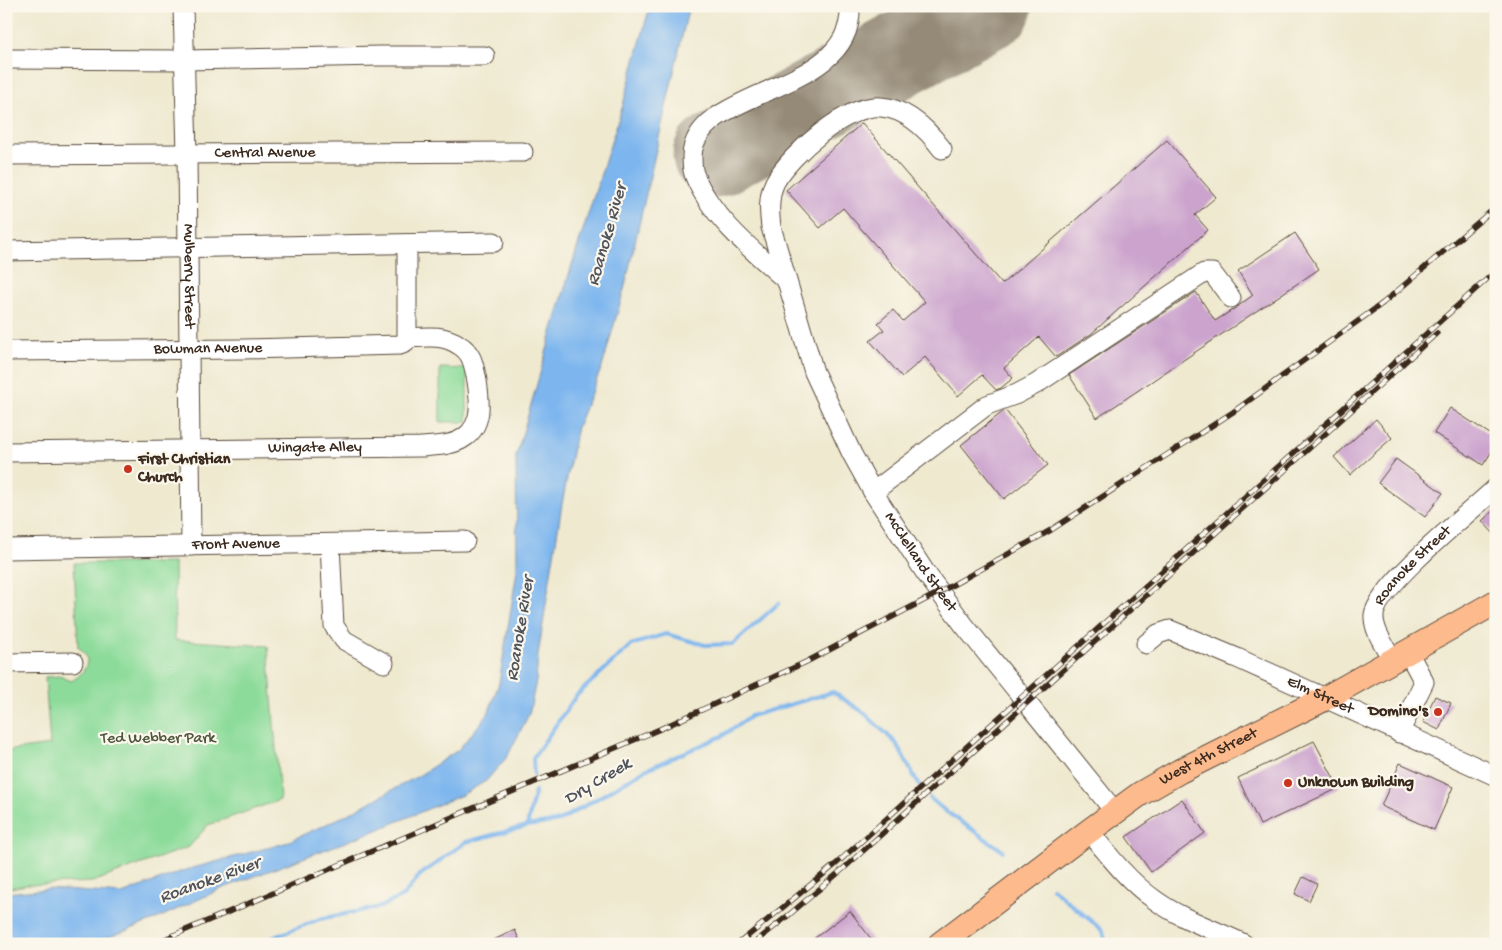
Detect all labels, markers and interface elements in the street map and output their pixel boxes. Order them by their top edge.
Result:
street label: Central Avenue [214,144,316,163]
water label: Roanoke River [583,178,634,288]
street label: Mulberry Street [178,224,198,330]
street label: Bowman Avenue [153,339,263,359]
street label: Wingate Alley [268,438,362,458]
place label: First Christian Church [137,451,231,488]
marker: First Christian Church [122,463,134,475]
street label: McClelland Street [879,509,962,617]
street label: Roanoke Street [1370,521,1457,609]
street label: Front Avenue [191,535,281,555]
water label: Roanoke River [502,572,540,683]
street label: Elm Street [1284,672,1358,720]
place label: Domino's [1367,703,1429,722]
marker: Domino's [1432,706,1444,718]
street label: West 4th Street [1156,724,1262,790]
park label: Ted Webber Park [100,730,217,749]
water label: Dry Creek [561,753,637,810]
place label: Unknown Building [1298,774,1414,793]
marker: Unknown Building [1282,777,1294,789]
water label: Roanoke River [157,852,266,909]

